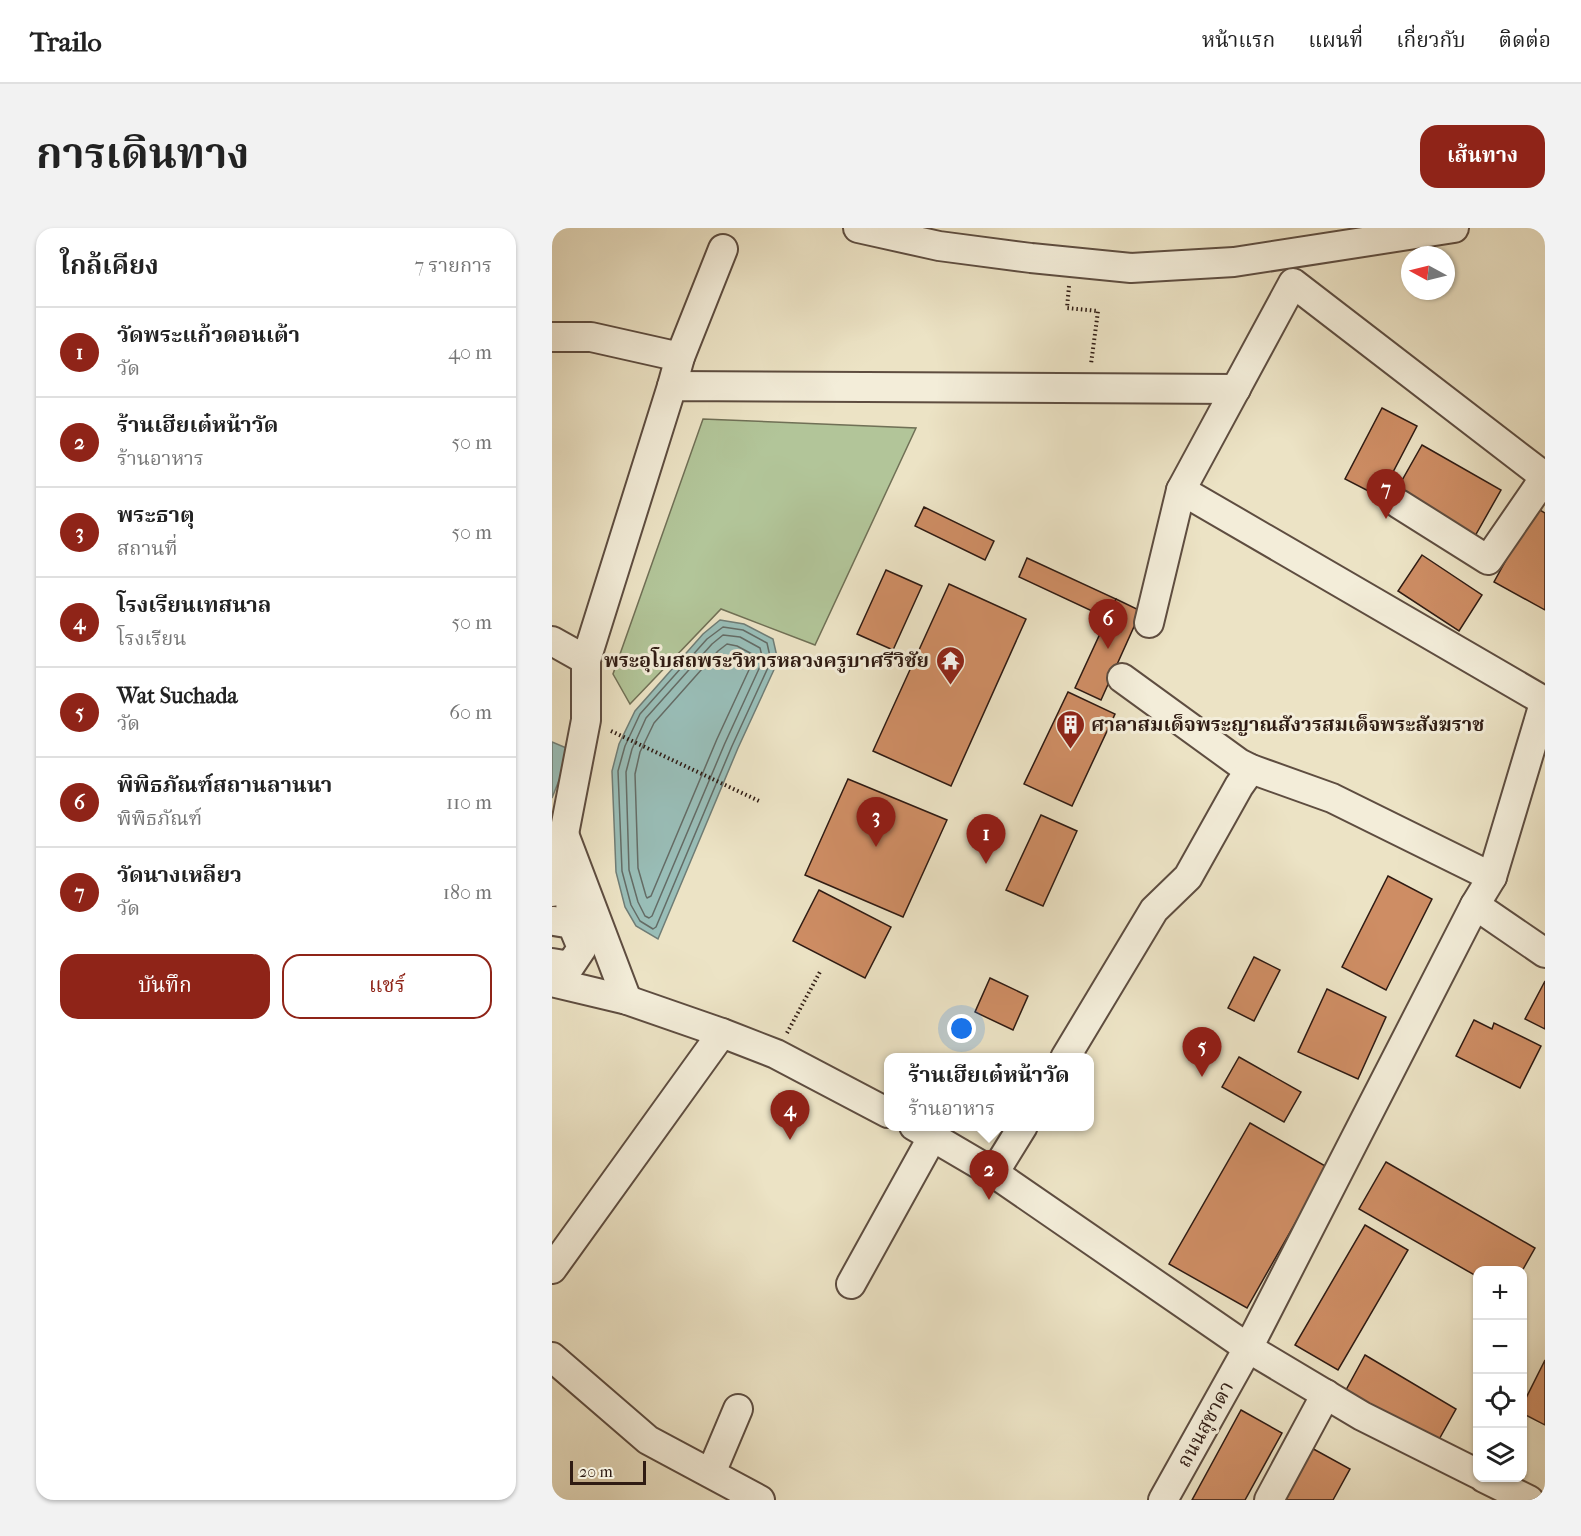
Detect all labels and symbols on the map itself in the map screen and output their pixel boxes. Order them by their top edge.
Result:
north arrow [1401,246,1455,300]
pin: 7 [1366,470,1406,519]
pin: 6 [1088,600,1128,649]
temple icon: พระอุโบสถพระวิหารหลวงครูบาศรีวิชัย [934,644,966,686]
place label: พระอุโบสถพระวิหารหลวงครูบาศรีวิชัย [604,647,929,673]
building icon: ศาลาสมเด็จพระญาณสังวรสมเด็จพระสังฆราช [1054,708,1086,750]
place label: ศาลาสมเด็จพระญาณสังวรสมเด็จพระสังฆราช [1091,713,1484,736]
pin: 3 [856,798,896,847]
pin: 1 [966,814,1006,864]
your location [947,1014,976,1043]
pin: 5 [1182,1028,1222,1077]
pin: 4 [770,1090,810,1140]
pin: 2 [970,1150,1008,1200]
street label: ถนนสุชาดา [1172,1377,1239,1472]
scale bar [570,1458,646,1486]

